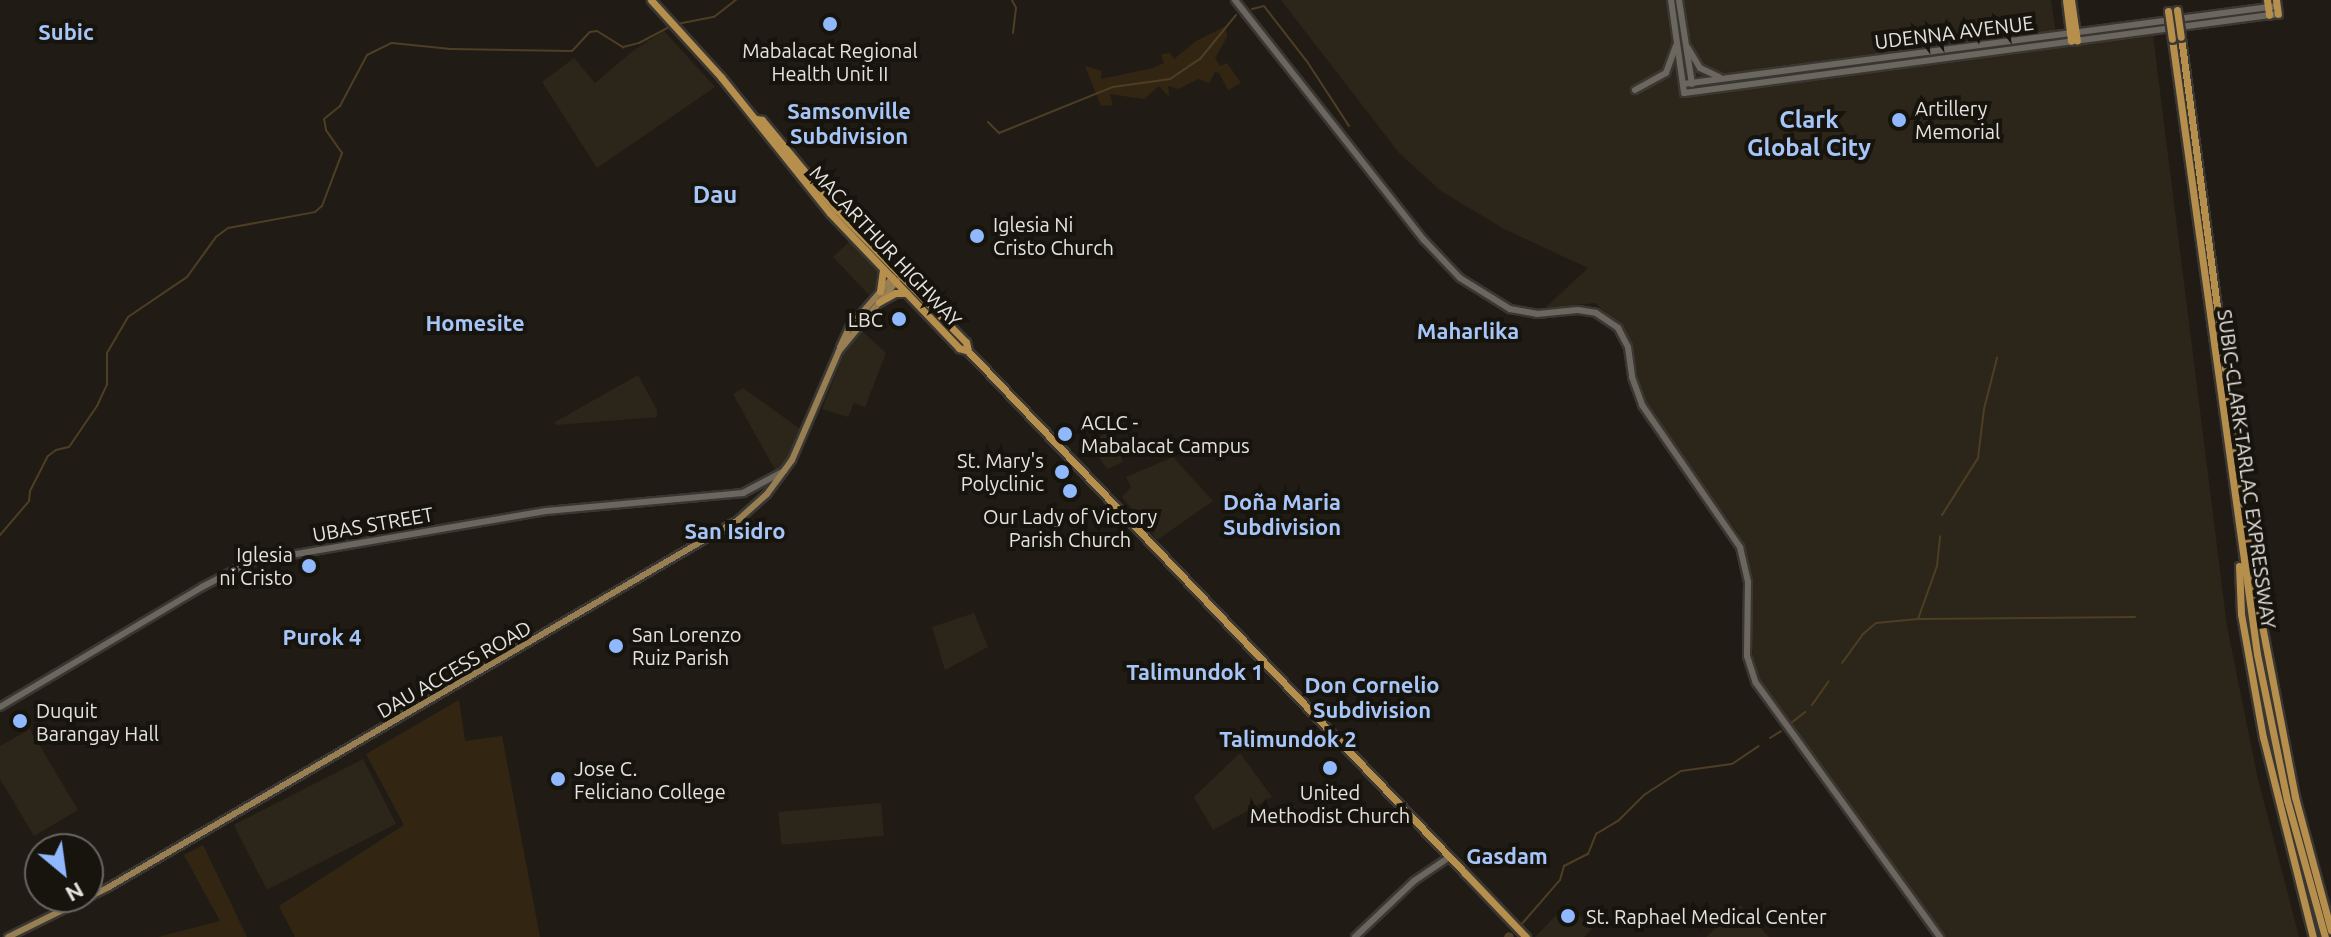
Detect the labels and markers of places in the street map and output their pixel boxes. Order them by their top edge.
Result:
marker: Mabalacat Regional Health Unit II [819,13,841,35]
place label: Mabalacat Regional Health Unit II [742,38,918,85]
place label: Artillery Memorial [1915,96,2000,143]
marker: Artillery Memorial [1890,111,1908,129]
place label: Iglesia Ni Cristo Church [993,212,1114,259]
marker: Iglesia Ni Cristo Church [968,227,986,245]
place label: LBC [848,307,883,331]
marker: LBC [890,310,908,328]
place label: ACLC - Mabalacat Campus [1081,410,1250,457]
marker: ACLC - Mabalacat Campus [1056,425,1074,443]
place label: St. Mary's Polyclinic [957,448,1044,495]
marker: St. Mary's Polyclinic [1051,461,1073,483]
marker: Our Lady of Victory Parish Church [1061,482,1079,500]
place label: Our Lady of Victory Parish Church [983,504,1157,551]
place label: Iglesia ni Cristo [219,542,293,589]
marker: Iglesia ni Cristo [300,557,318,575]
place label: San Lorenzo Ruiz Parish [632,622,741,669]
marker: San Lorenzo Ruiz Parish [607,637,625,655]
place label: Duquit Barangay Hall [36,698,159,745]
marker: Duquit Barangay Hall [11,712,29,730]
place label: Jose C. Feliciano College [574,756,726,803]
marker: United Methodist Church [1321,759,1339,777]
marker: Jose C. Feliciano College [549,770,567,788]
place label: United Methodist Church [1250,780,1410,827]
place label: St. Raphael Medical Center [1586,904,1826,928]
marker: St. Raphael Medical Center [1557,905,1579,927]

